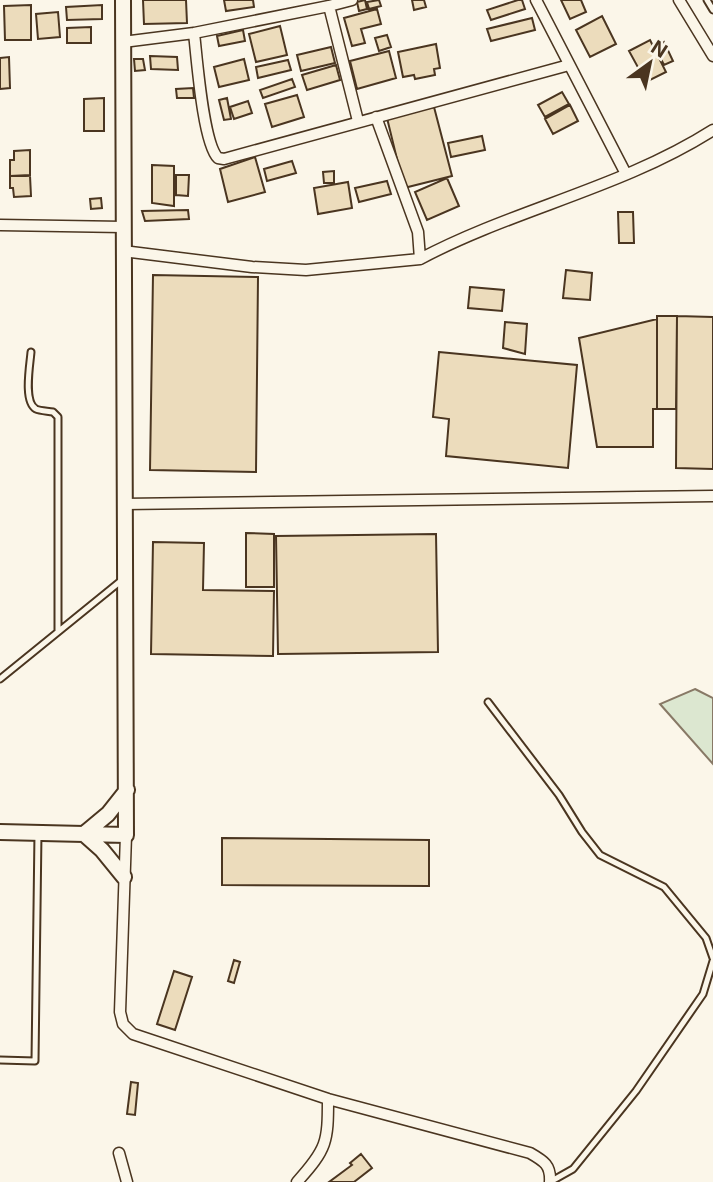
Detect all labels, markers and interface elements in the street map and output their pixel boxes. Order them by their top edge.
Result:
north arrow [615,28,685,98]
text: N [647,36,671,63]

